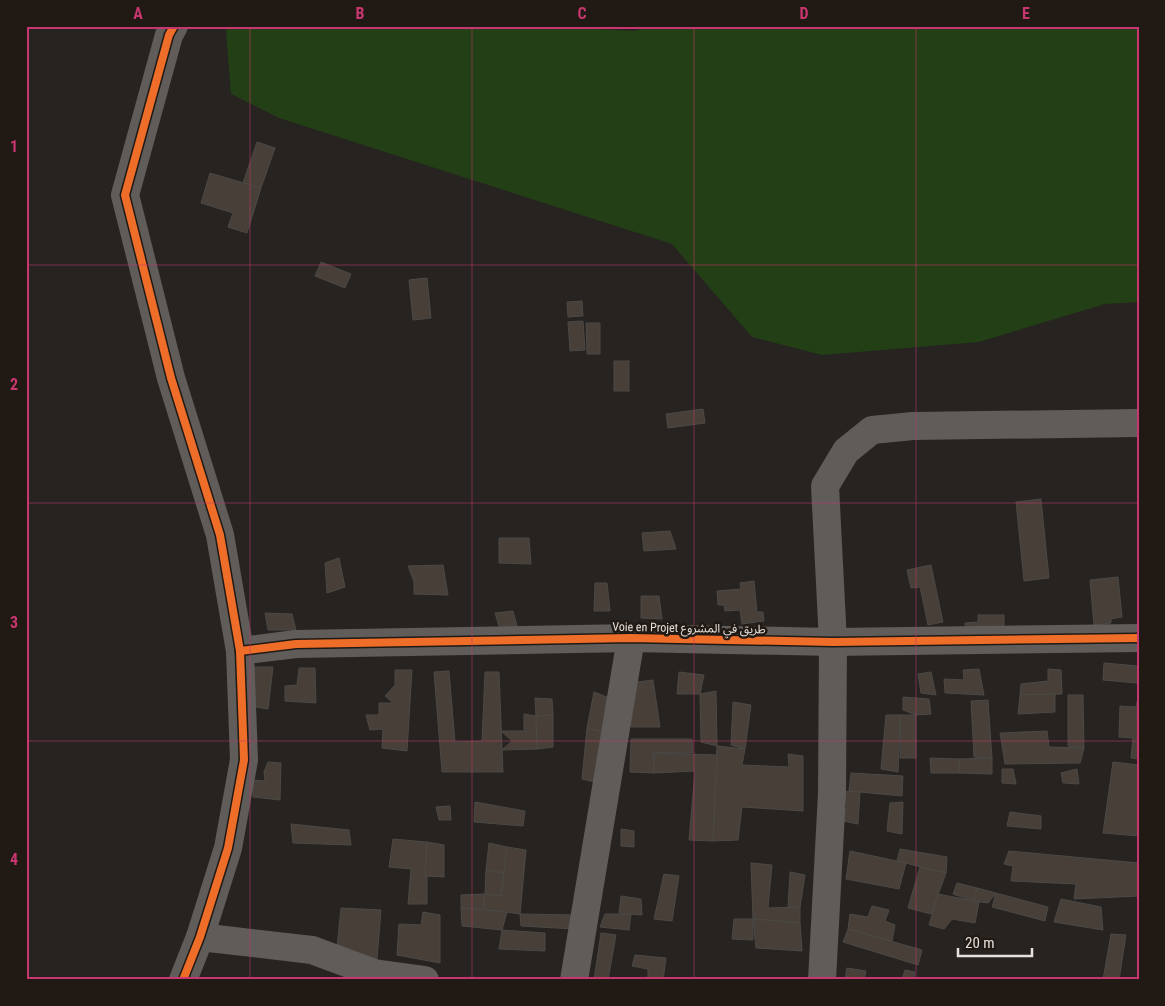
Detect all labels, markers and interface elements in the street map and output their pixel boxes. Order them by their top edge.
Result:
text: A [133,4,143,23]
text: B [356,4,365,23]
text: C [577,4,587,23]
text: D [799,4,809,23]
text: E [1022,4,1030,23]
text: 1 [10,137,18,156]
text: 2 [10,375,18,394]
text: 3 [10,613,18,632]
street label: Voie en Projet طريق في المشروع [612,620,766,639]
text: 4 [10,850,18,869]
scale bar [958,926,1031,958]
text: 20 m [965,934,995,952]

